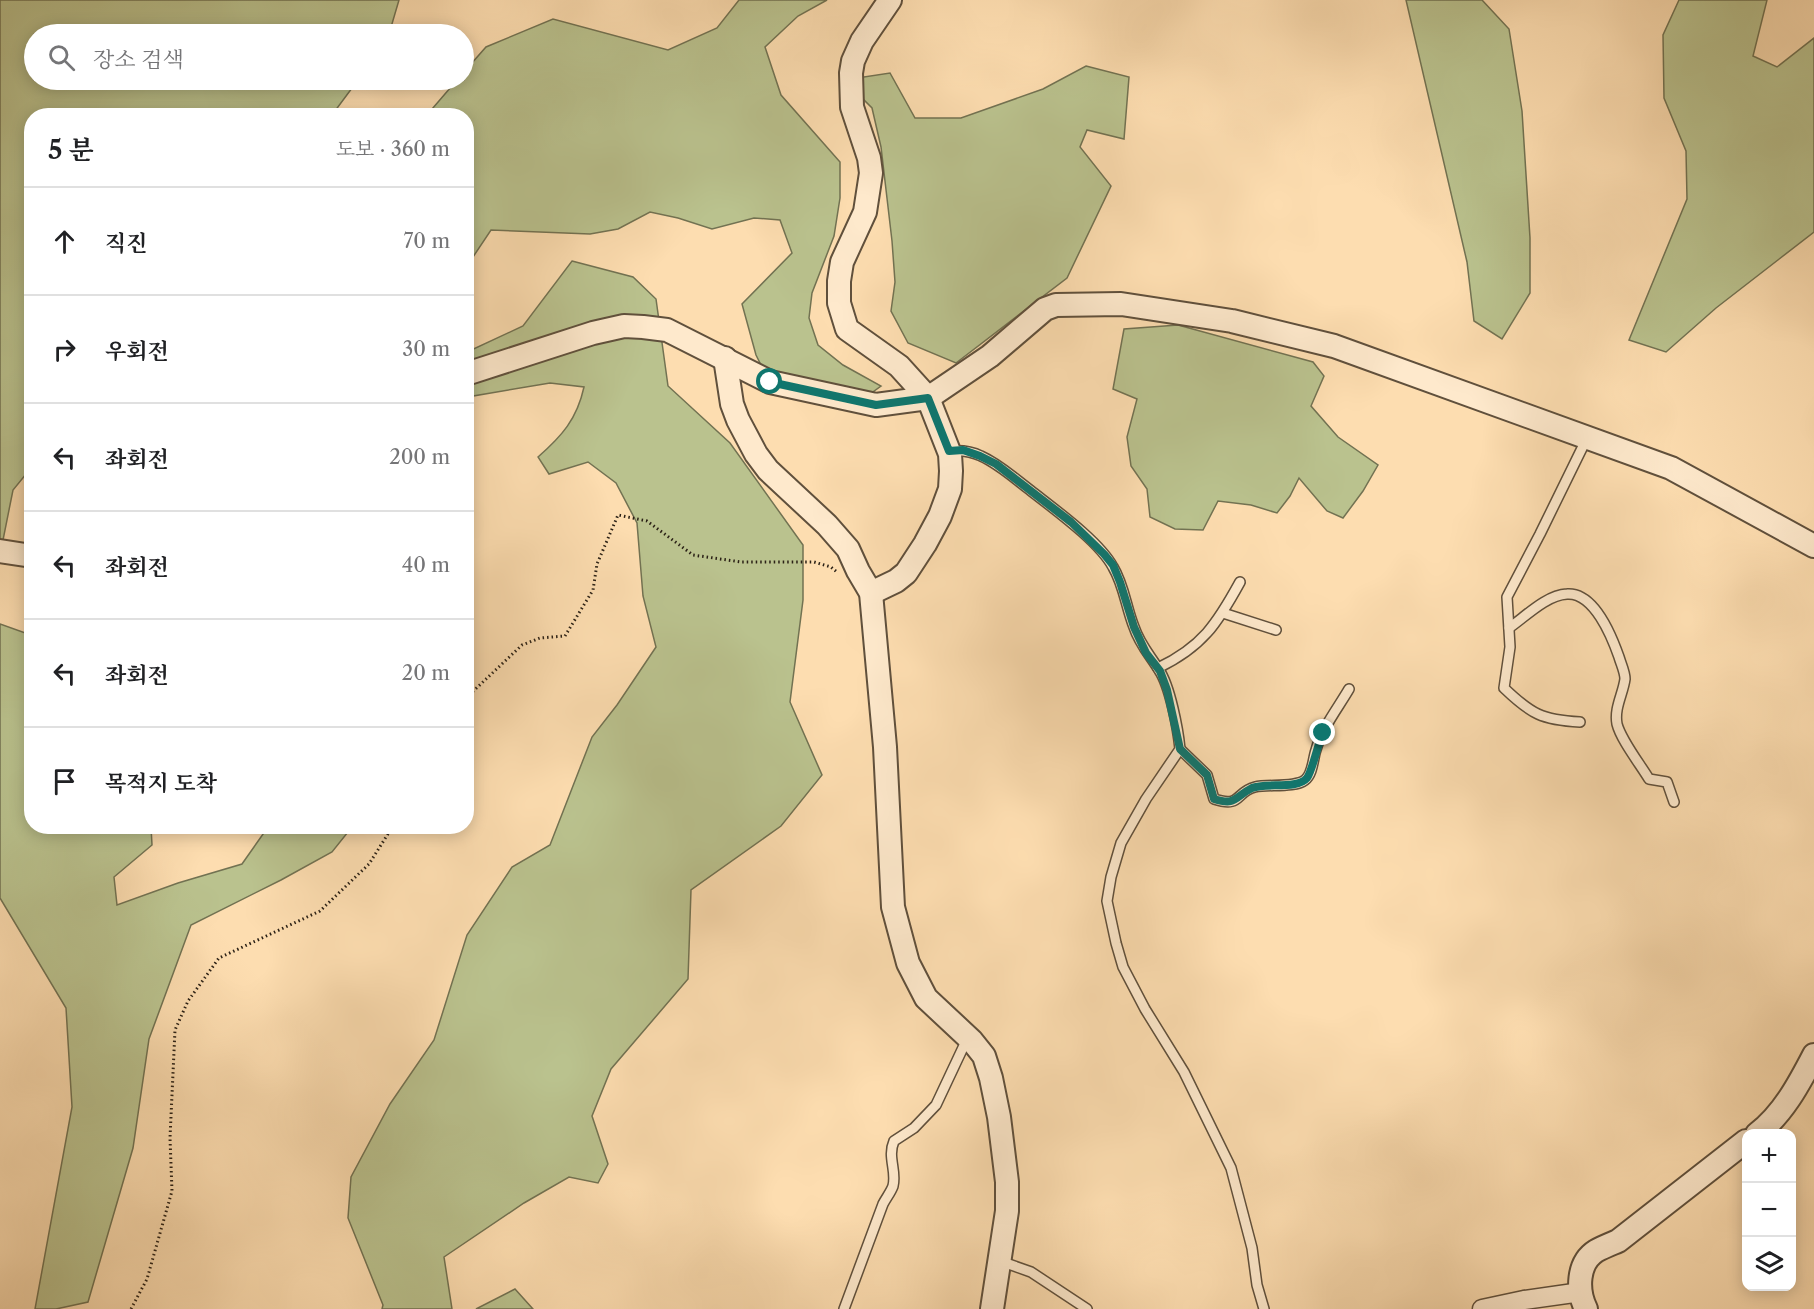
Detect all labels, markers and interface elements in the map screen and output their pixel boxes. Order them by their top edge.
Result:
search box [24,24,474,90]
icon: search [45,41,78,74]
text: 장소 검색 [93,46,184,73]
text: 5 분 [48,134,94,166]
text: 도보 · 360 m [336,137,450,161]
icon: ahead [48,225,81,258]
text: 70 m [404,229,450,253]
text: 직진 [105,230,148,257]
icon: right [48,333,81,366]
text: 30 m [402,337,450,361]
text: 우회전 [105,338,169,365]
route start [756,368,782,394]
icon: left [48,441,81,474]
text: 200 m [389,445,450,469]
text: 좌회전 [105,446,169,473]
icon: left [48,549,81,582]
text: 40 m [402,553,450,577]
text: 좌회전 [105,554,169,581]
icon: left [48,657,81,690]
text: 20 m [402,661,450,685]
text: 좌회전 [105,662,169,689]
route end [1309,719,1335,745]
icon: arrive [48,765,81,798]
text: 목적지 도착 [105,770,217,797]
map controls [1742,1129,1796,1291]
button: + [1742,1129,1796,1183]
button: − [1742,1183,1796,1237]
button: layers [1742,1237,1796,1291]

